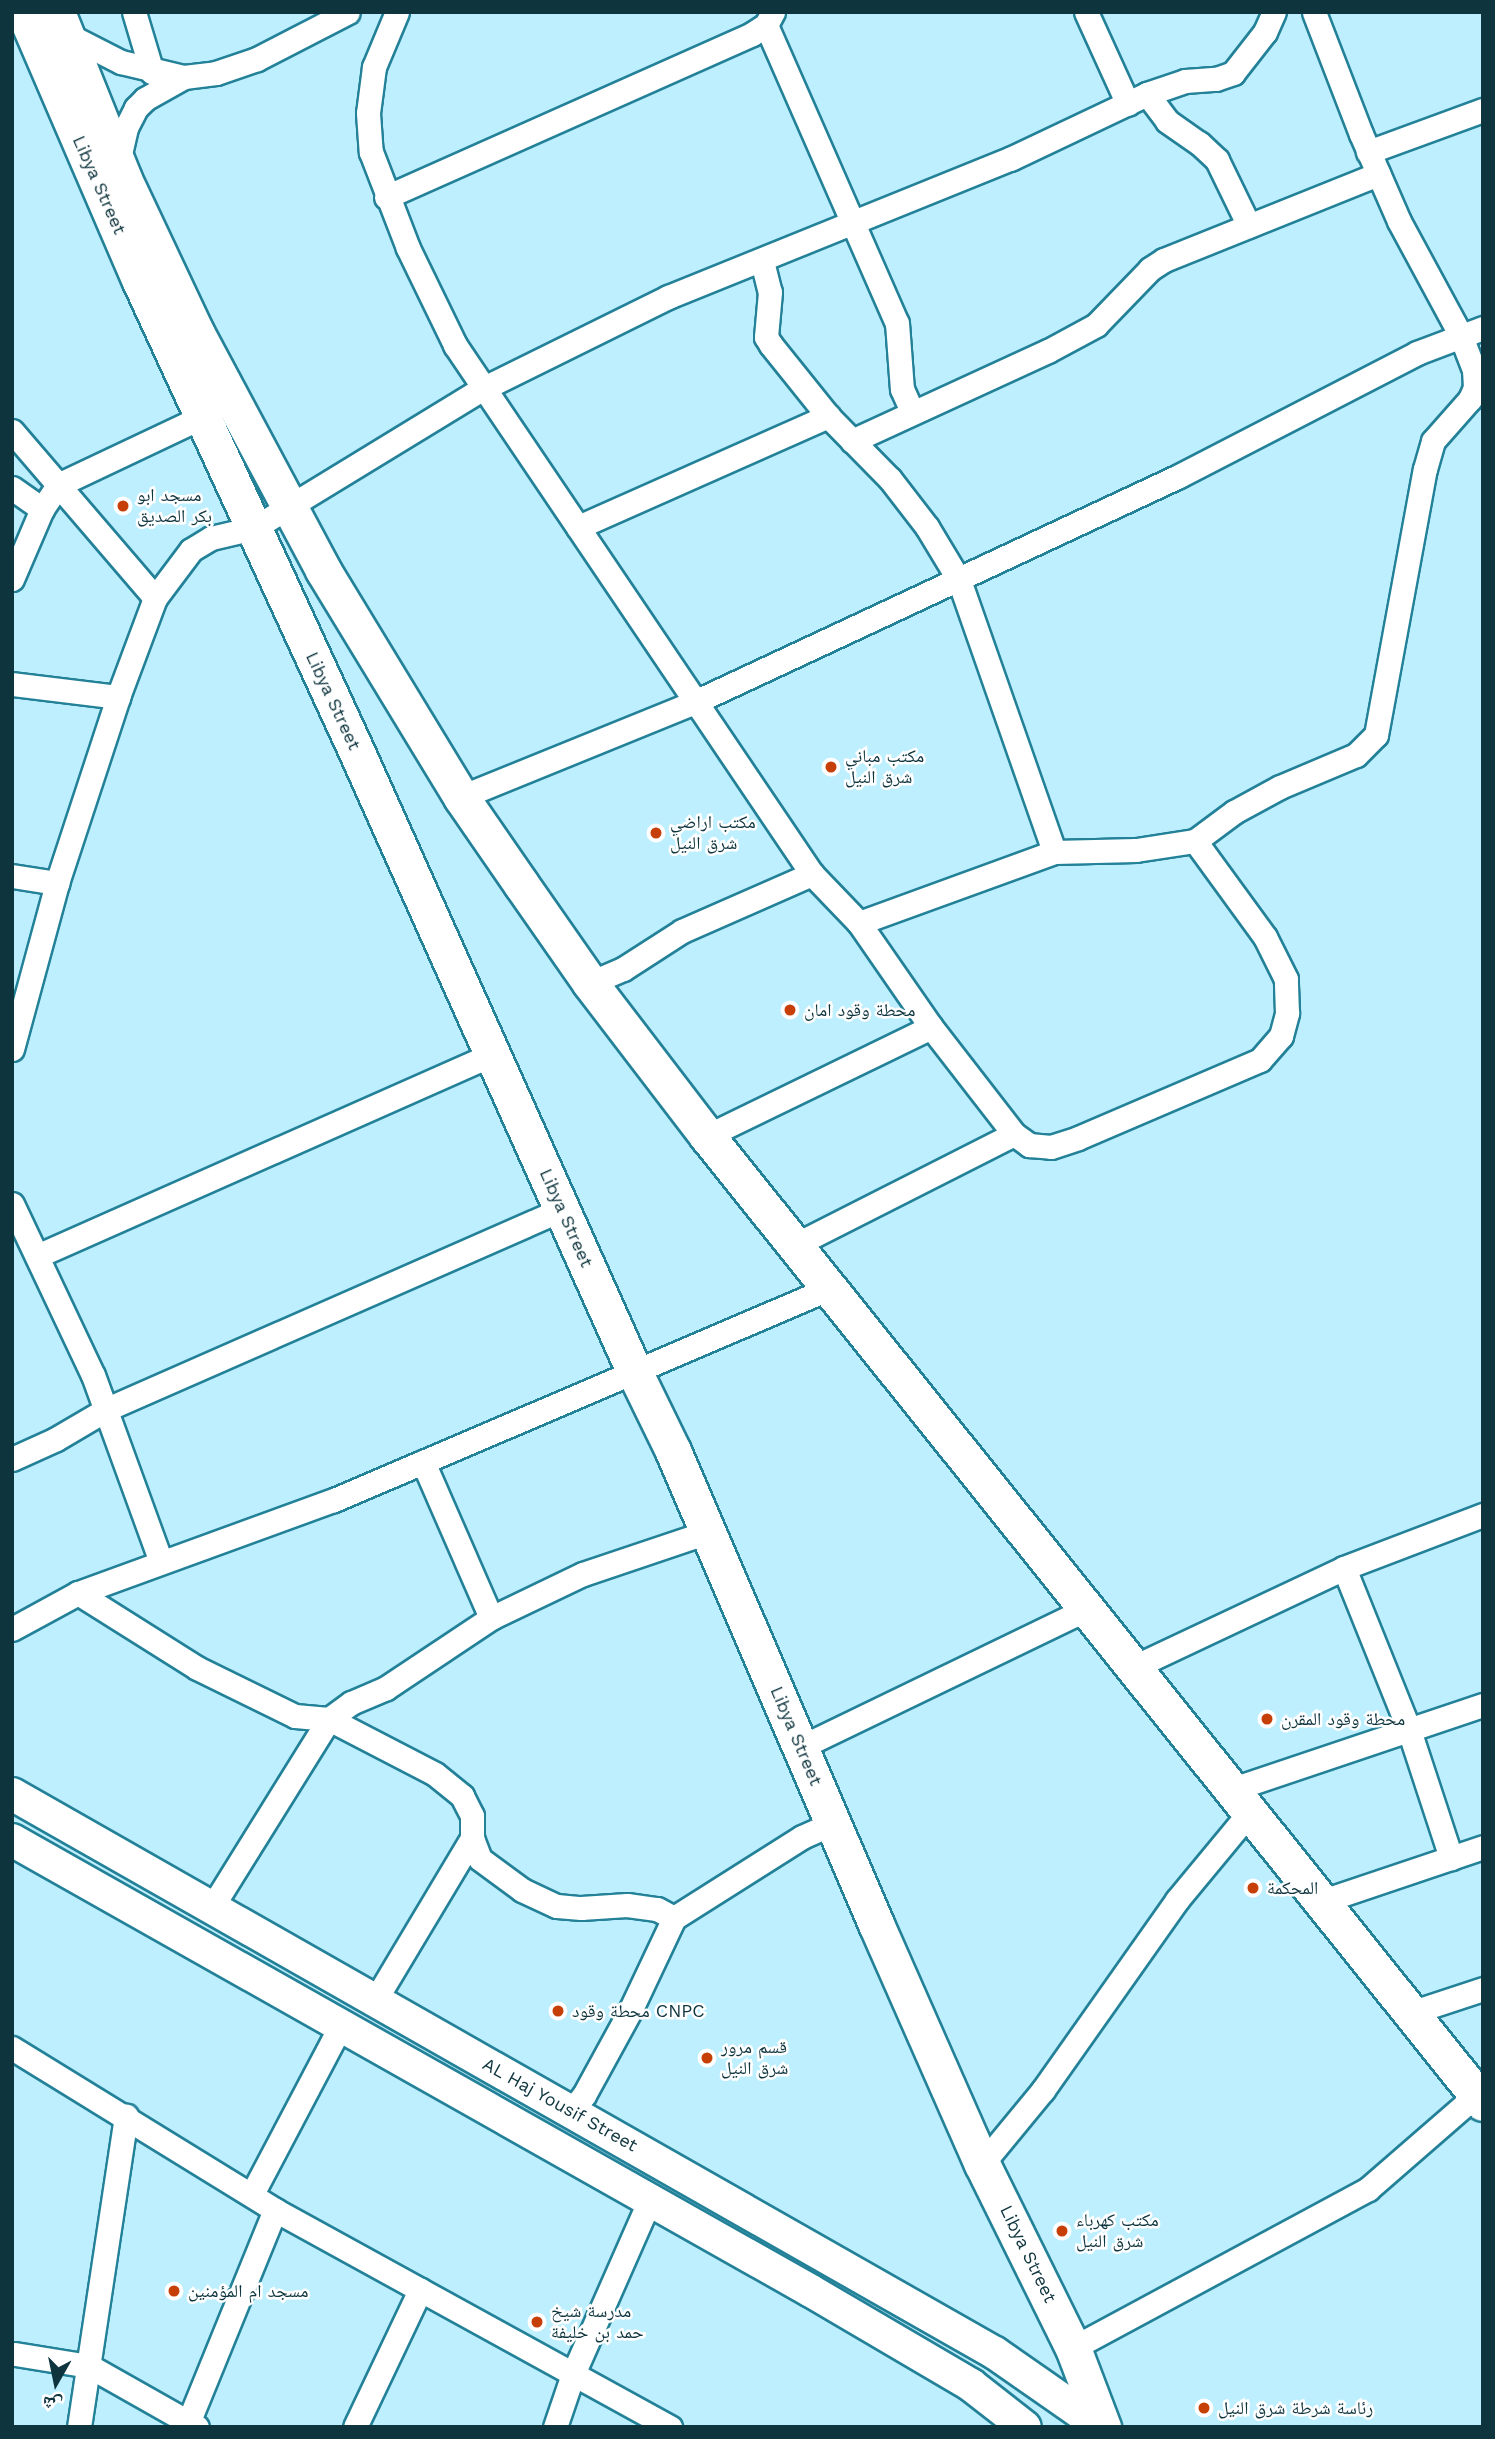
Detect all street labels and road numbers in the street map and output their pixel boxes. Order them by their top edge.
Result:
street label: Libya Street [68,132,130,238]
street label: Libya Street [301,648,365,754]
street label: Libya Street [535,1165,597,1271]
street label: Libya Street [765,1683,827,1789]
street label: AL Haj Yousif Street [478,2053,642,2157]
street label: Libya Street [995,2202,1061,2306]

